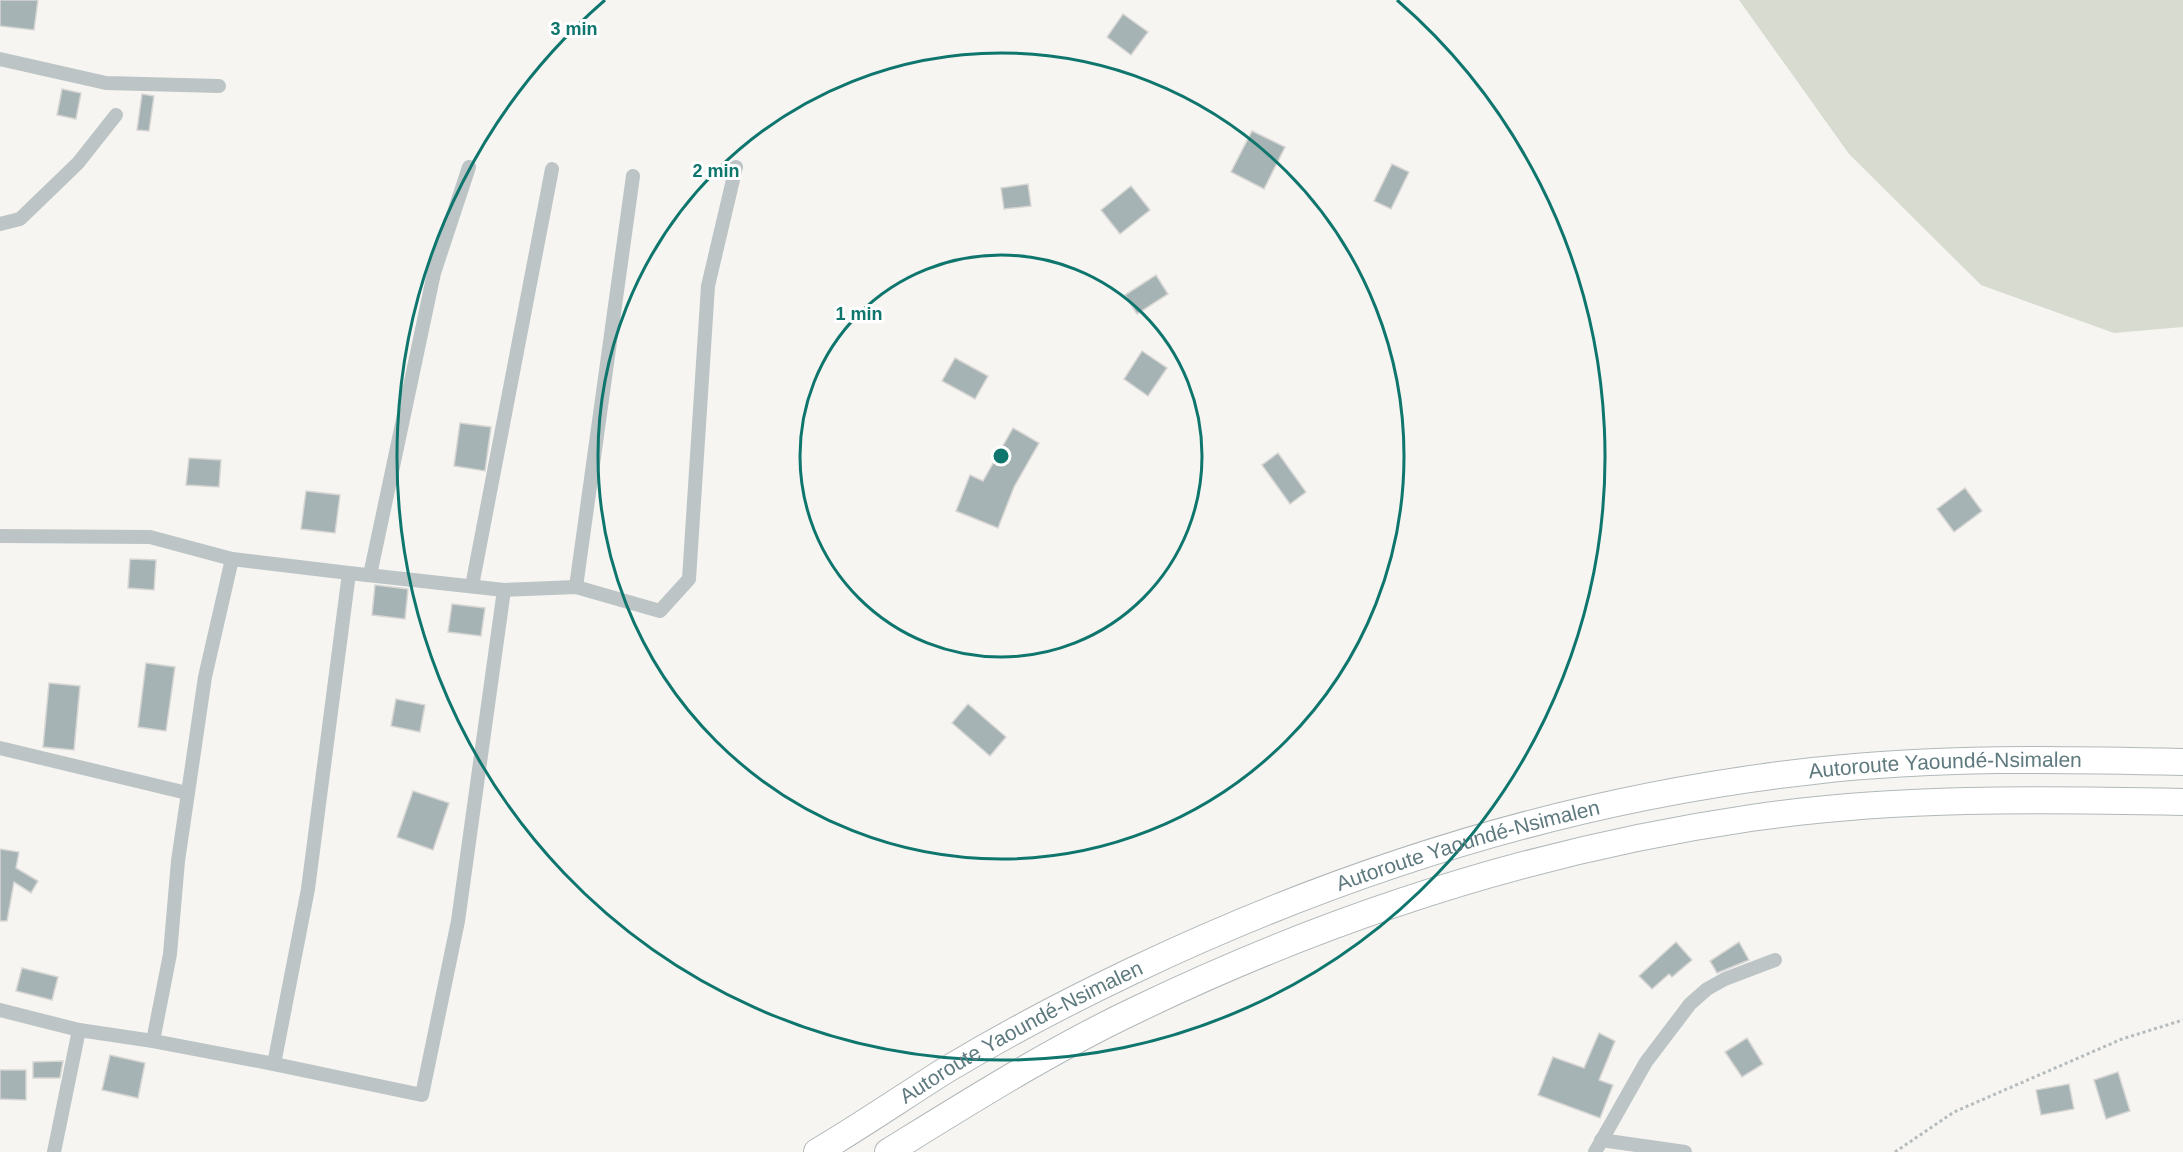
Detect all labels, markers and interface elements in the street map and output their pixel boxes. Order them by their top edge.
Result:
text: 3 min [550,19,598,39]
text: 2 min [692,161,740,181]
text: 1 min [835,304,883,324]
centre of rings [991,446,1011,466]
street label: Autoroute Yaoundé-Nsimalen [1807,748,2082,782]
street label: Autoroute Yaoundé-Nsimalen [1333,795,1602,895]
street label: Autoroute Yaoundé-Nsimalen [895,956,1146,1108]

